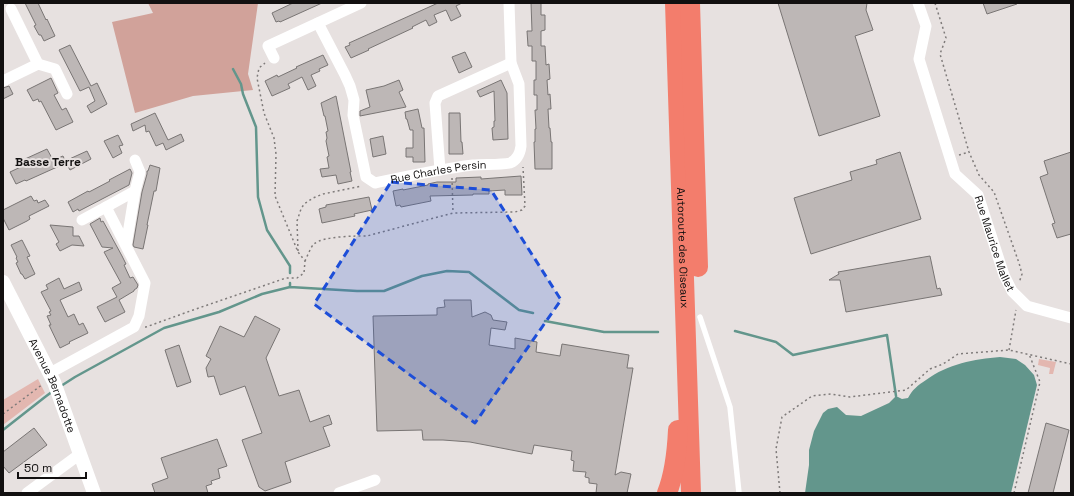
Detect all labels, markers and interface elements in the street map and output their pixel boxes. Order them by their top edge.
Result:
district label: Basse Terre [15,154,81,170]
street label: Rue Charles Persin [389,157,487,187]
street label: Autoroute des Oiseaux [674,187,692,309]
street label: Rue Maurice Mallet [972,194,1018,294]
street label: Avenue Bernadotte [26,336,79,435]
scale bar [18,454,86,480]
text: 50 m [24,460,52,476]

